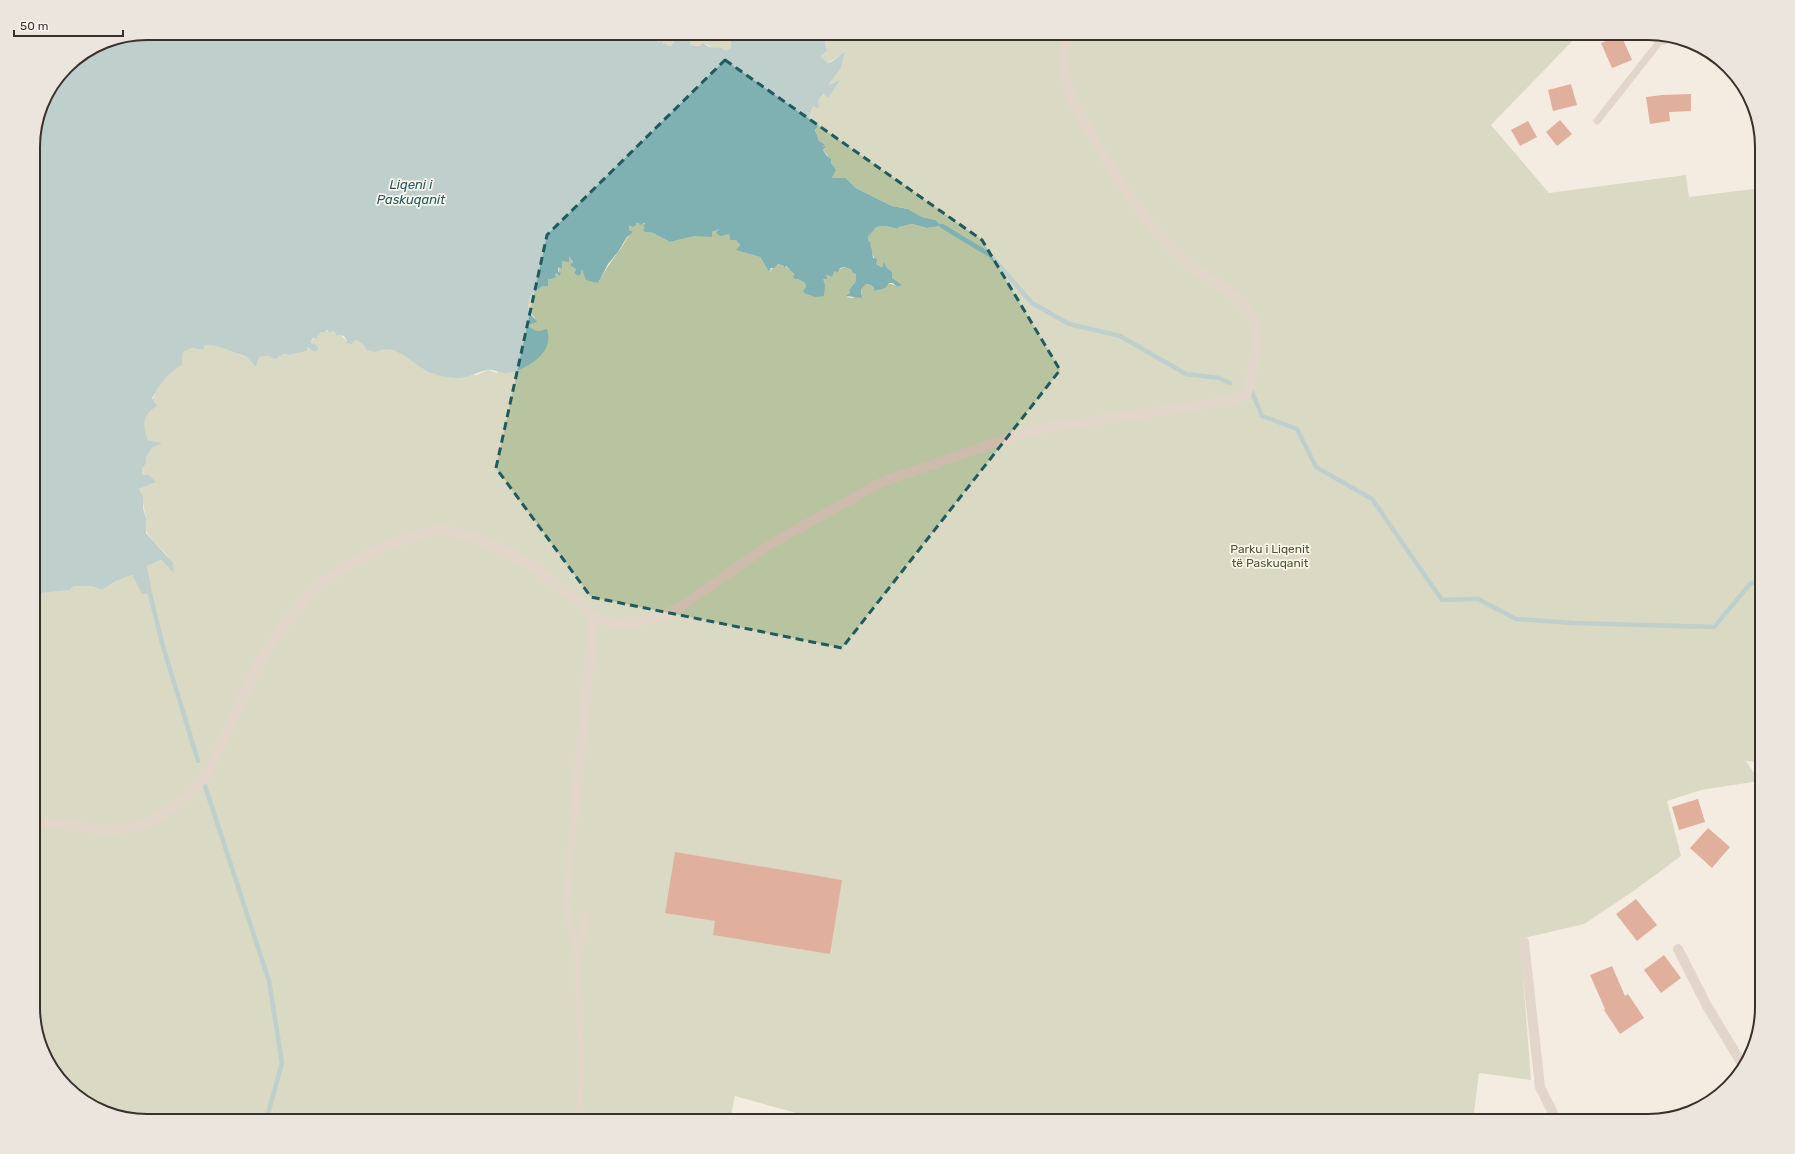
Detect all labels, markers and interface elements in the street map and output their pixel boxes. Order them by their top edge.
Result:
scale bar [14,12,123,38]
text: 50 m [20,19,48,33]
water label: Liqeni i Paskuqanit [377,177,446,207]
park label: Parku i Liqenit të Paskuqanit [1230,542,1310,570]

